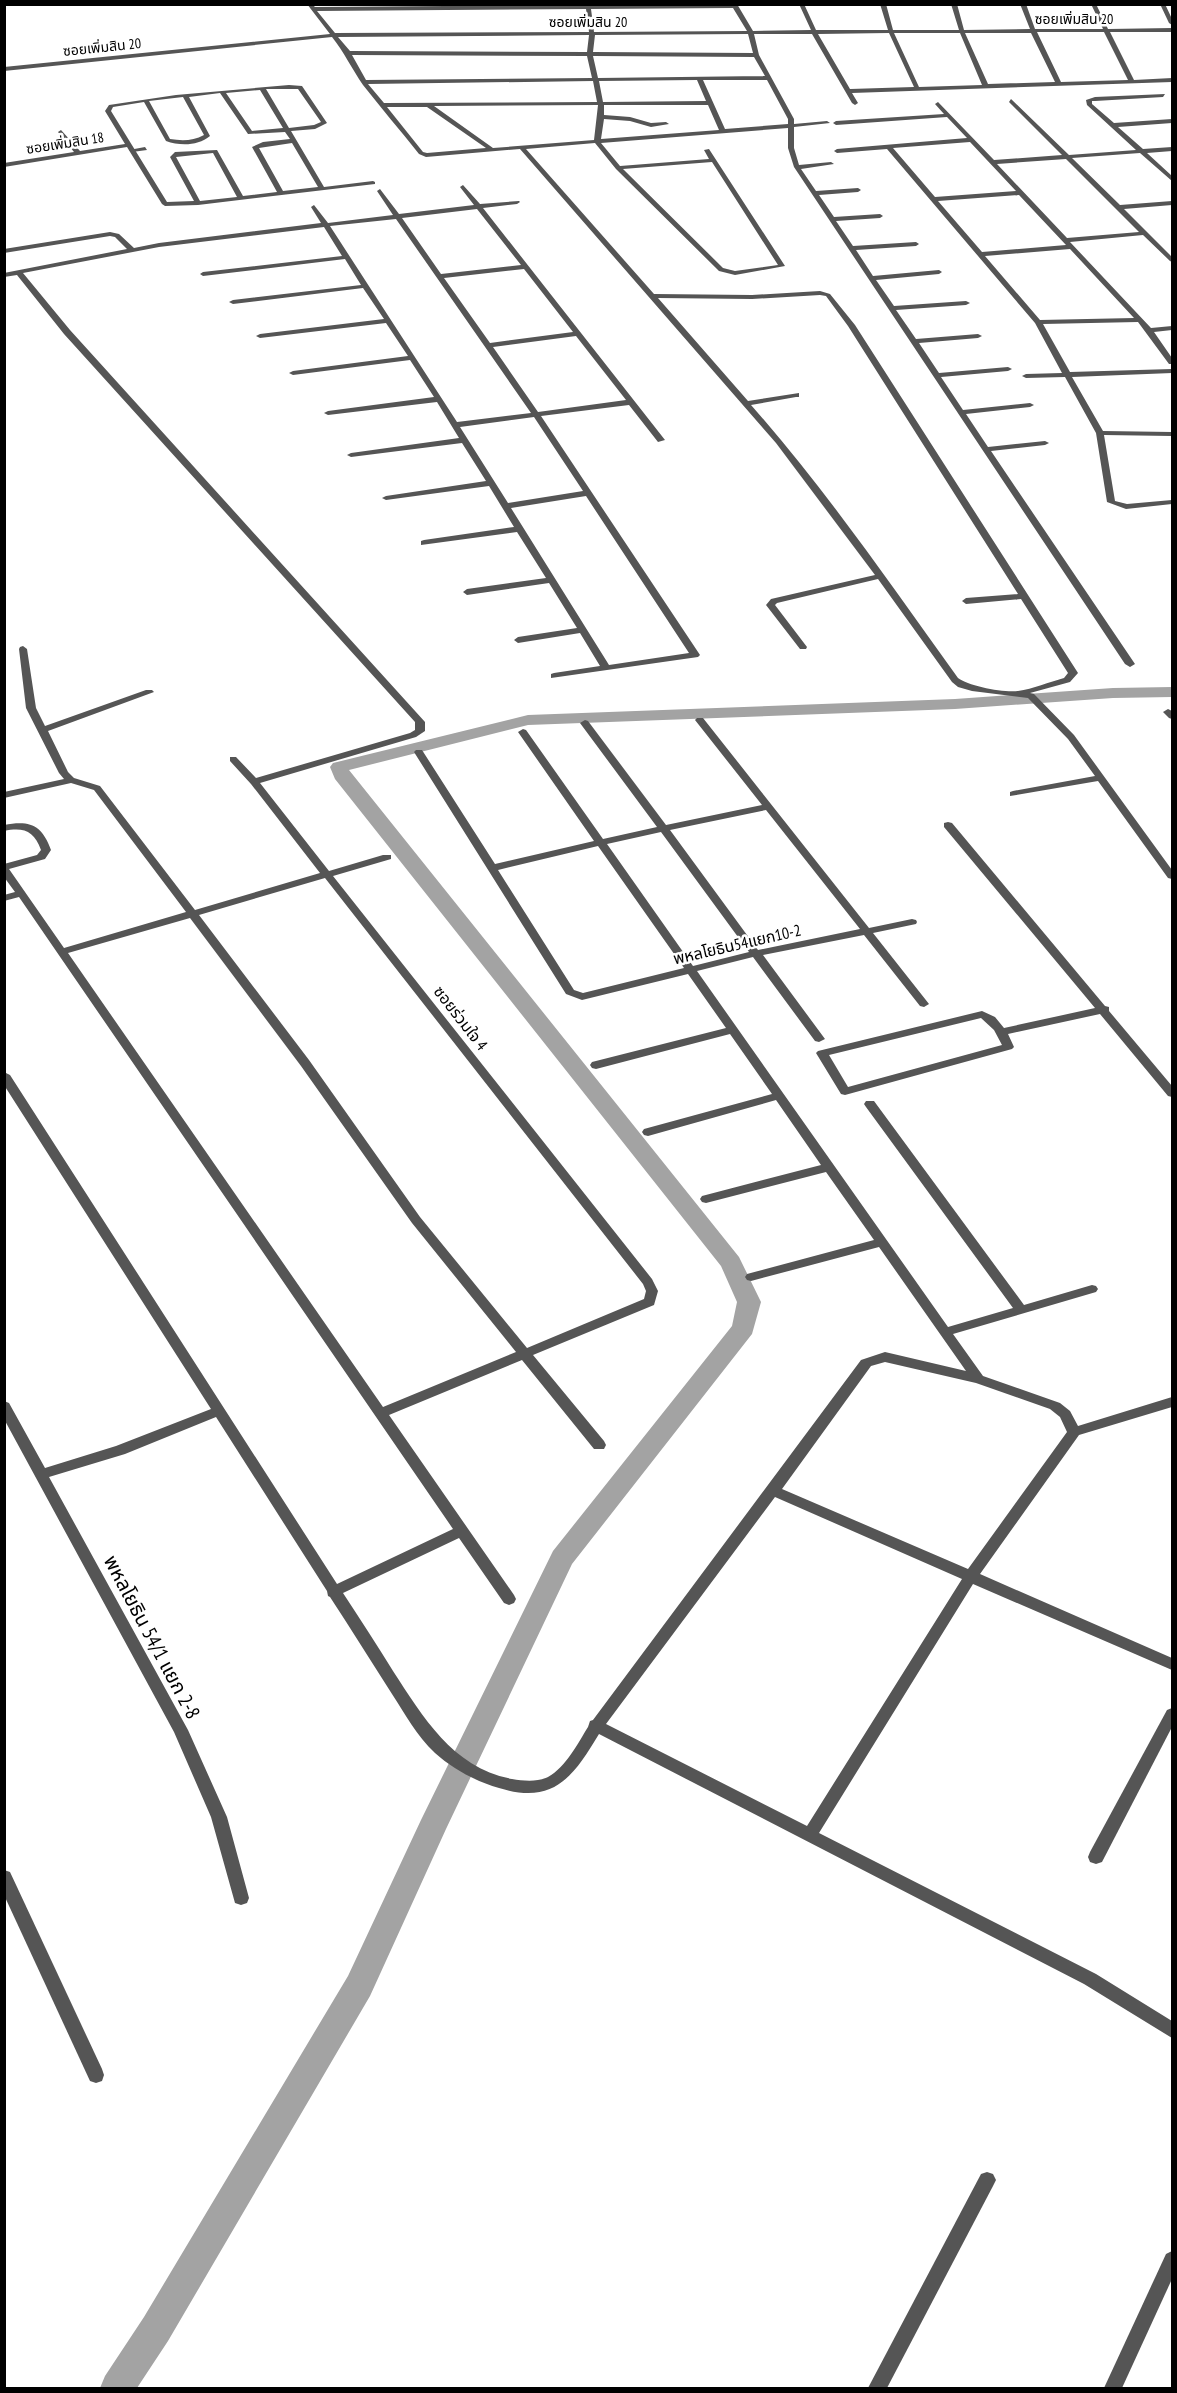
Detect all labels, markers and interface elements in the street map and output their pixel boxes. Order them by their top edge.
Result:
street label: ซอยเพิ่มสิน 20 [1035,10,1113,28]
street label: ซอยเพิ่มสิน 20 [549,13,627,31]
street label: ซอยเพิ่มสิน 20 [62,34,142,60]
street label: ซอยเพิ่มสิน 18 [25,128,105,158]
street label: พหลโยธิน54แยก10-2 [671,920,803,968]
street label: ซอยร่วมใจ 4 [430,982,492,1054]
street label: พหลโยธิน 54/1 แยก 2-8 [98,1551,206,1723]

